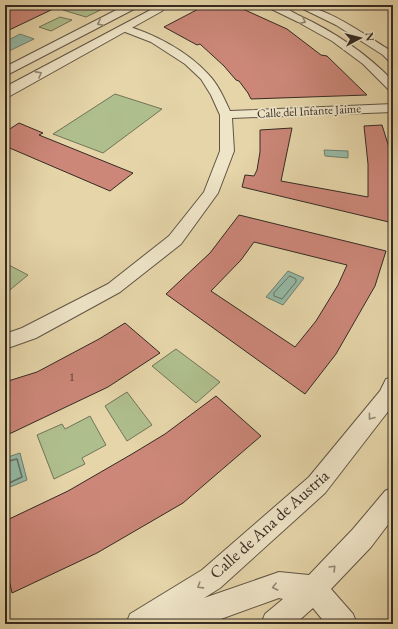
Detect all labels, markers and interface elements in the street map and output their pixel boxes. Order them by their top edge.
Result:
one-way arrow [299,16,306,24]
one-way arrow [96,18,104,26]
north arrow [340,18,380,58]
text: N [362,32,377,42]
one-way arrow [35,72,42,79]
street label: Calle del Infante Jaime [257,100,362,122]
house number: 1 [69,369,75,385]
one-way arrow [369,413,376,420]
street label: Calle de Ana de Austria [205,464,334,584]
one-way arrow [329,565,336,573]
one-way arrow [197,581,204,589]
one-way arrow [272,582,279,590]

